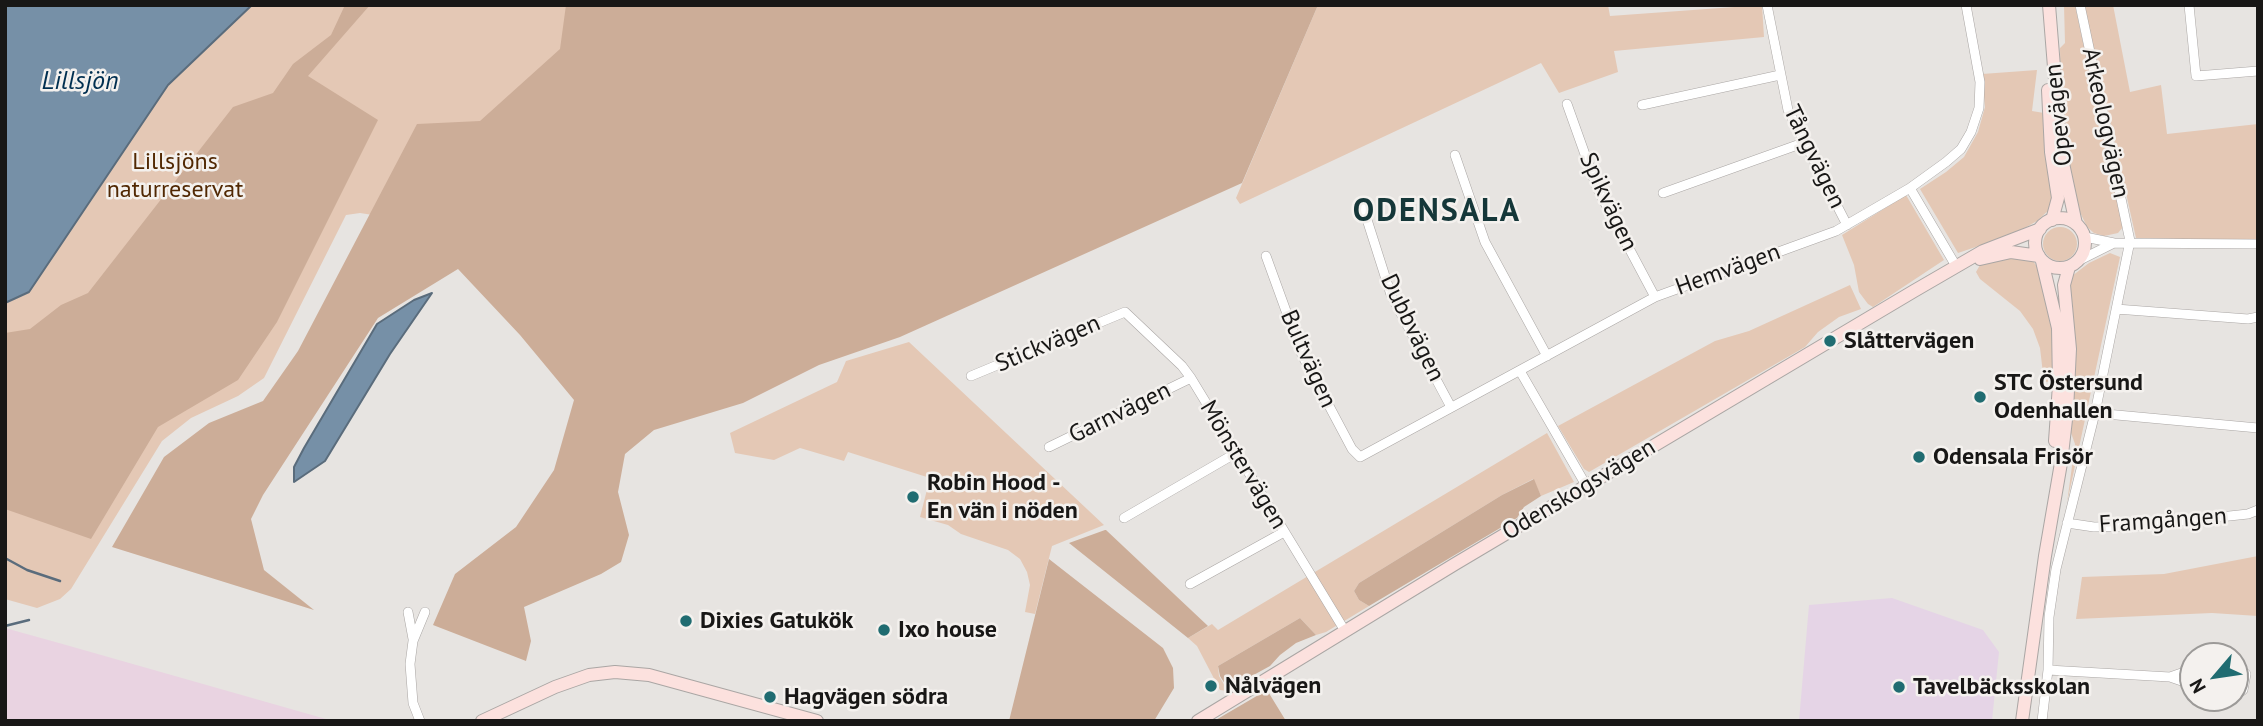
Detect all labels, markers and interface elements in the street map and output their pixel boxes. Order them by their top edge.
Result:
street label: Arkeologvägen [2075,45,2135,201]
street label: Opevägen [2039,62,2079,168]
water label: Lillsjön [42,66,118,98]
street label: Tångvägen [1777,101,1851,213]
park label: Lillsjöns naturreservat [107,148,243,204]
street label: Spikvägen [1573,148,1643,256]
district label: ODENSALA [1354,193,1520,231]
street label: Hemvägen [1672,238,1784,302]
street label: Dubbvägen [1374,270,1450,386]
street label: Bultvägen [1274,306,1342,412]
street label: Stickvägen [991,309,1105,379]
place label: Slåttervägen [1844,327,1974,355]
marker: Slåttervägen [1822,333,1838,349]
place label: STC Östersund Odenhallen [1994,369,2143,425]
street label: Garnvägen [1064,376,1176,450]
marker: STC Östersund Odenhallen [1972,389,1988,405]
street label: Mönstervägen [1193,395,1293,535]
street label: Odenskogsvägen [1497,433,1661,547]
place label: Odensala Frisör [1933,443,2093,471]
marker: Odensala Frisör [1911,449,1927,465]
place label: Robin Hood - En vän i nöden [927,469,1078,525]
marker: Robin Hood - En vän i nöden [905,489,921,505]
street label: Framgången [2098,502,2228,540]
place label: Dixies Gatukök [700,607,853,635]
marker: Dixies Gatukök [678,613,694,629]
place label: Ixo house [898,616,997,644]
marker: Ixo house [876,622,892,638]
north arrow [2179,642,2249,712]
place label: Nålvägen [1225,672,1321,700]
place label: Tavelbäcksskolan [1913,673,2090,701]
text: N [2184,675,2211,697]
marker: Nålvägen [1203,678,1219,694]
marker: Tavelbäcksskolan [1891,679,1907,695]
place label: Hagvägen södra [784,683,948,711]
marker: Hagvägen södra [762,689,778,705]

